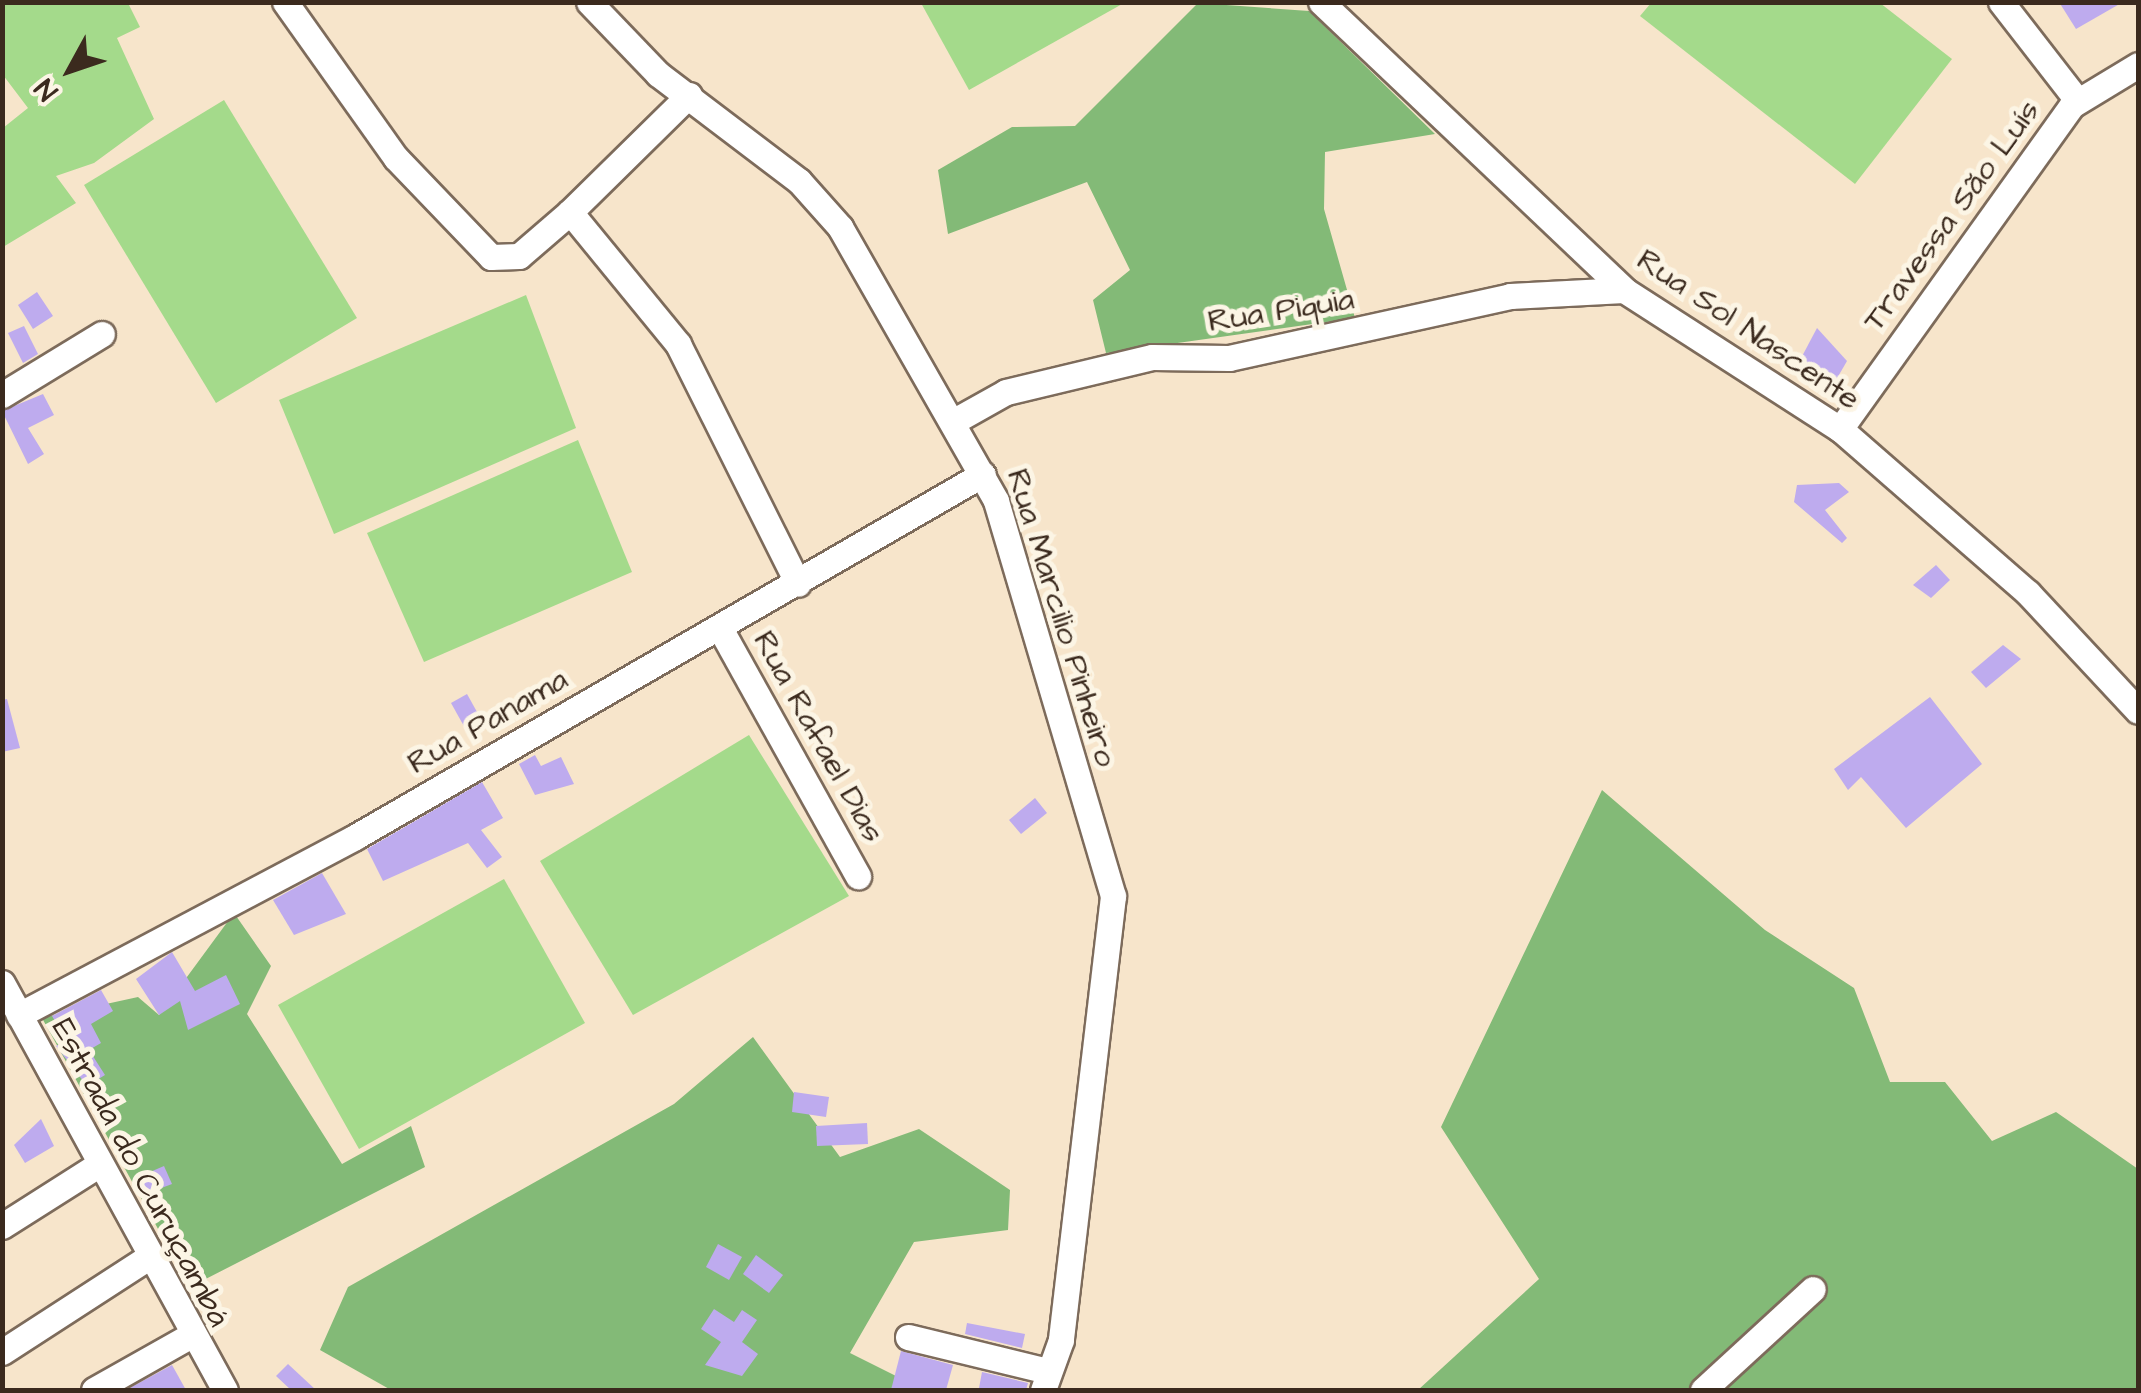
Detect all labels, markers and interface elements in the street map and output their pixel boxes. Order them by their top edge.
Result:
north arrow [20,20,120,120]
text: N [26,70,67,109]
street label: Travessa São Luís [1855,93,2049,339]
street label: Rua Sol Nascente [1629,241,1867,419]
street label: Rua Piquia [1205,281,1357,341]
street label: Rua Marcilio Pinheiro [997,465,1125,771]
street label: Rua Rafael Dias [744,625,892,849]
street label: Rua Panama [401,661,575,783]
street label: Estrada do Curuçambá [43,1013,237,1333]

